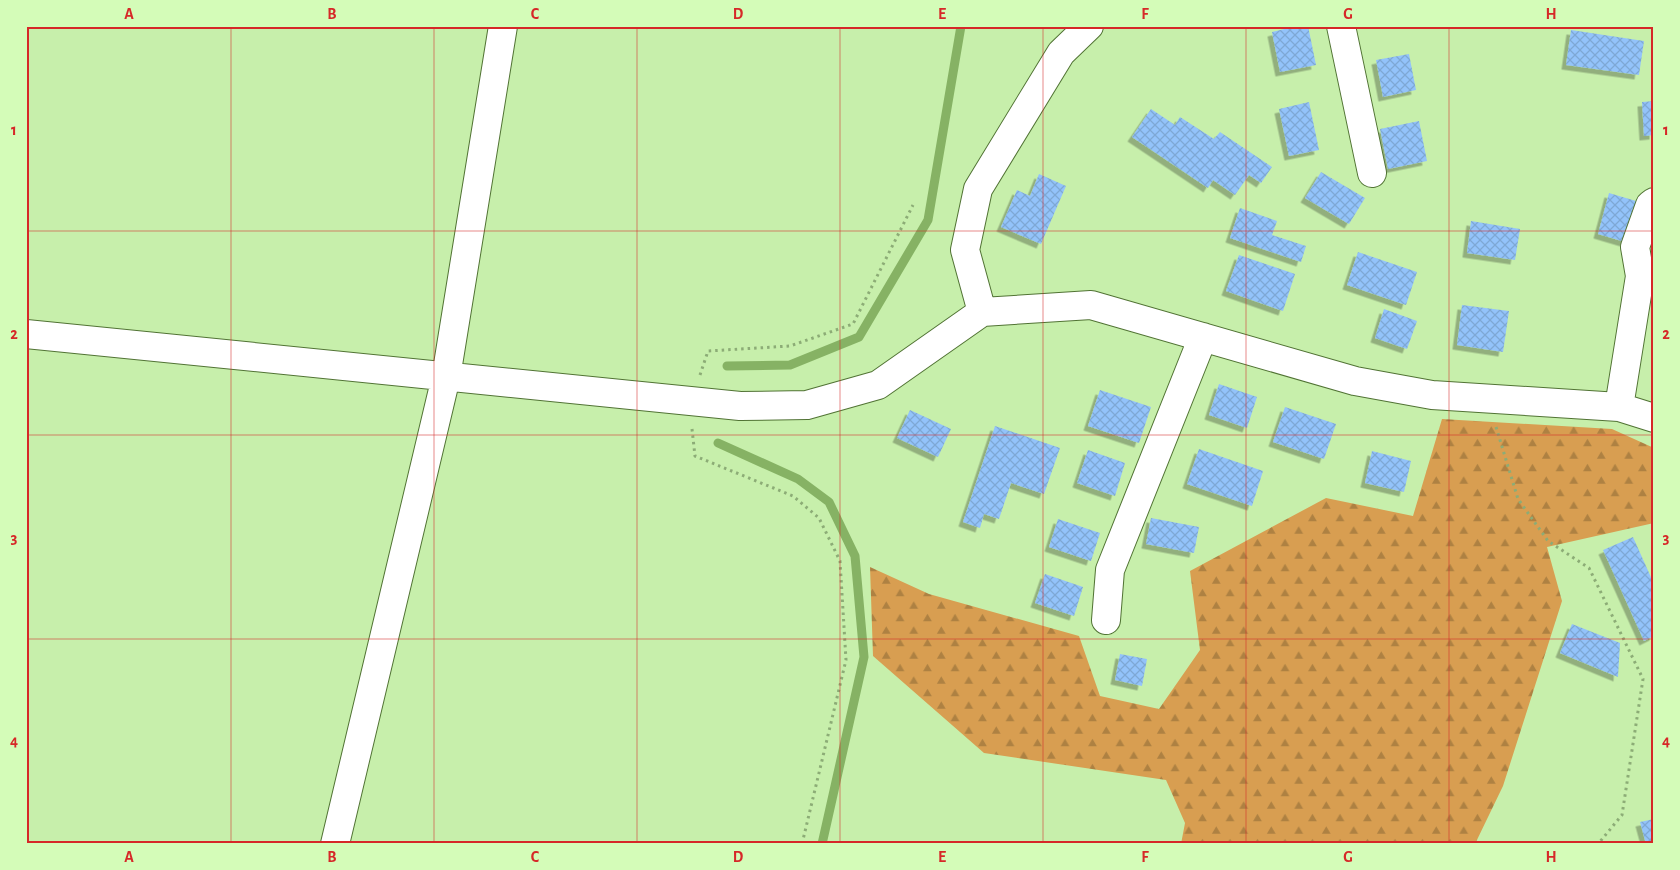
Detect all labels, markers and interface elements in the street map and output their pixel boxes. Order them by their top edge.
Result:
text: A [124,6,134,22]
text: B [327,6,337,22]
text: C [531,6,540,22]
text: D [733,6,744,22]
text: E [938,6,946,22]
text: F [1141,6,1149,22]
text: G [1343,6,1353,22]
text: H [1545,6,1557,22]
text: 1 [11,122,17,138]
text: 1 [1663,122,1669,138]
text: 2 [10,326,18,342]
text: 2 [1662,326,1670,342]
text: 3 [11,530,18,546]
text: 3 [1663,530,1670,546]
text: 4 [10,733,18,749]
text: 4 [1662,733,1670,749]
text: A [124,849,134,865]
text: B [327,849,337,865]
text: C [531,849,540,865]
text: D [733,849,744,865]
text: E [938,849,946,865]
text: F [1141,849,1149,865]
text: G [1343,849,1353,865]
text: H [1545,849,1557,865]

